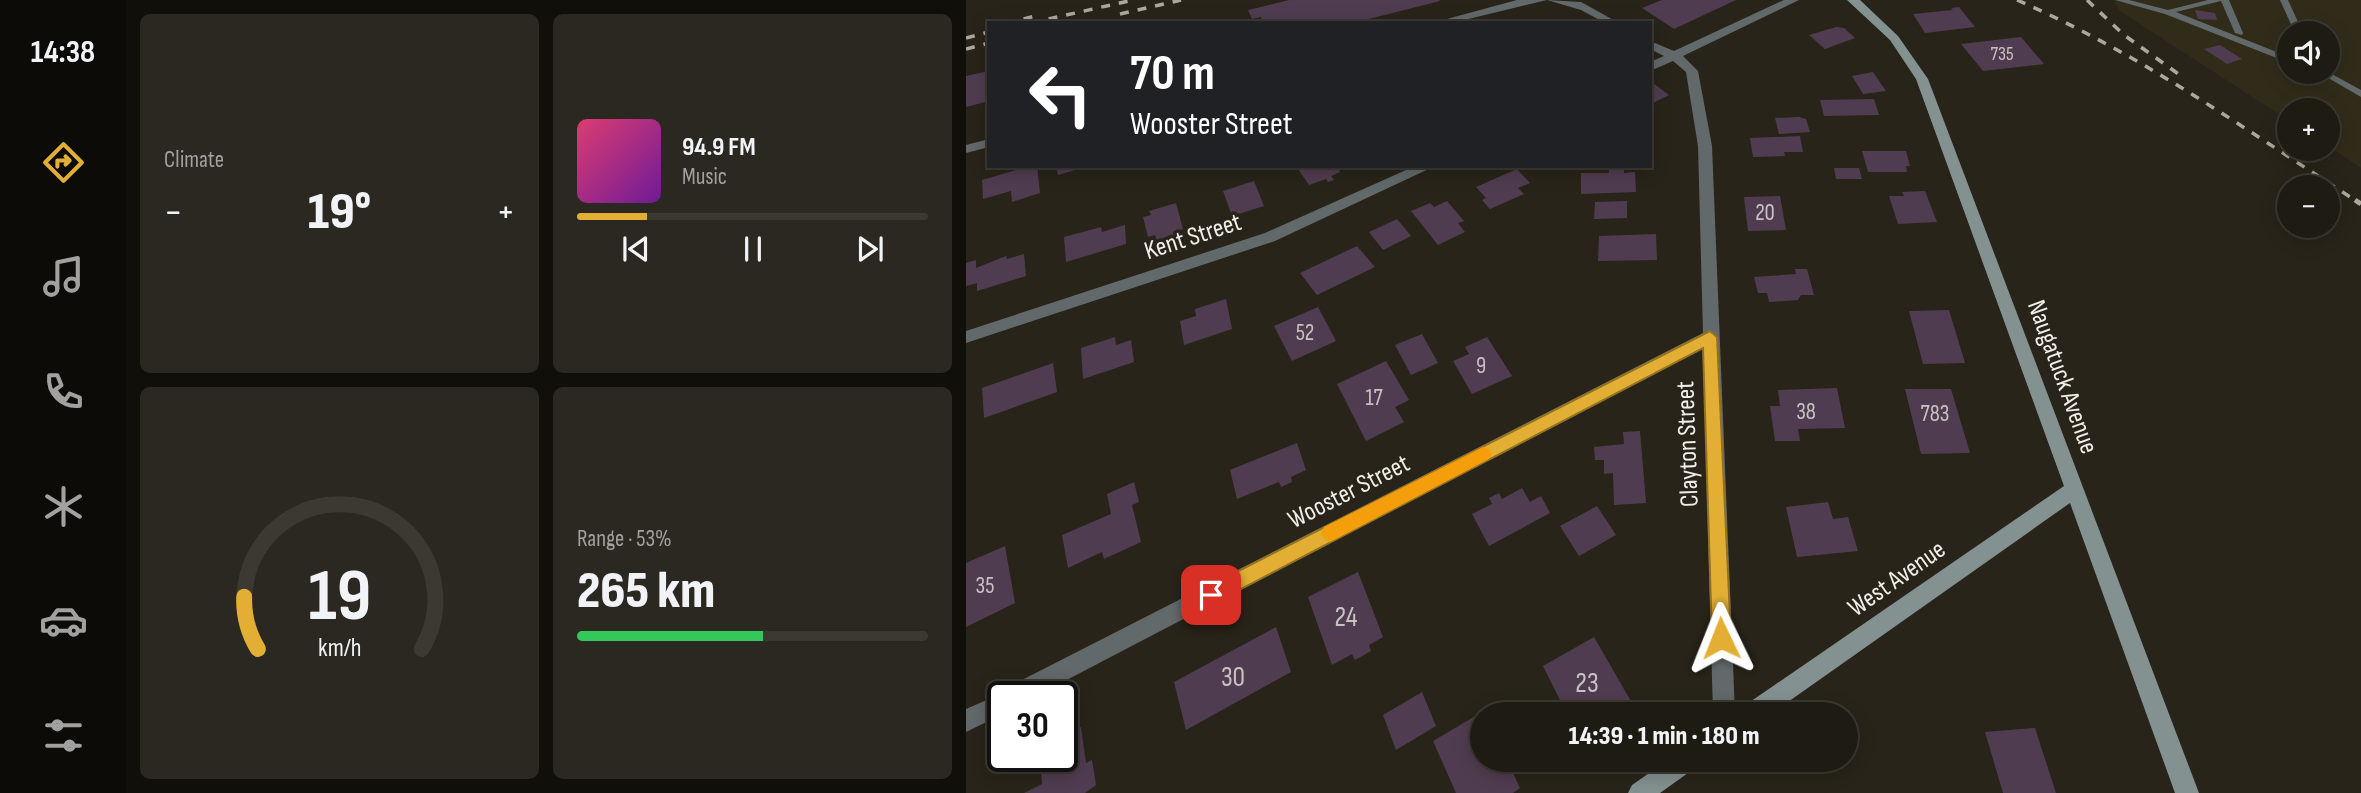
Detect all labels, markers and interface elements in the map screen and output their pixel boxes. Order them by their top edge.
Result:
map controls [2277,21,2340,238]
button: sound [2277,21,2340,84]
text: 14:38 [31,33,95,72]
house number: 735 [1990,43,2014,66]
text: 70 m [1130,45,1215,104]
icon: left [1015,49,1106,140]
button: + [2277,98,2340,161]
text: Wooster Street [1130,105,1293,144]
text: 94.9 FM [682,132,756,163]
icon: directions [39,138,88,187]
text: Climate [164,146,224,174]
text: Music [682,163,727,191]
button: − [2277,175,2340,238]
text: 19° [308,181,371,244]
text: − [164,190,183,235]
text: + [496,190,515,235]
house number: 20 [1755,199,1775,227]
street label: Kent Street [1141,207,1245,267]
icon: previous [617,230,655,268]
icon: pause [734,230,772,268]
icon: next [851,230,889,268]
icon: music [39,252,88,301]
street label: Naugatuck Avenue [2020,296,2104,458]
house number: 52 [1296,319,1314,347]
house number: 9 [1476,352,1486,380]
icon: phone [39,367,88,416]
street label: Clayton Street [1670,380,1706,508]
house number: 17 [1365,384,1383,412]
house number: 38 [1796,398,1816,426]
house number: 783 [1921,400,1949,428]
street label: Wooster Street [1283,448,1415,536]
icon: climate [39,482,88,531]
text: Range · 53% [577,525,672,553]
street label: West Avenue [1842,534,1952,624]
text: 19 [308,553,371,641]
text: 265 km [577,560,715,623]
pin [1181,565,1241,625]
house number: 35 [976,572,994,600]
icon: arrive [1192,576,1230,614]
icon: car [39,596,88,645]
house number: 24 [1334,601,1358,634]
position arrow [1684,601,1758,675]
text: km/h [318,633,361,664]
house number: 30 [1221,661,1245,694]
house number: 23 [1575,667,1599,700]
speed limit sign: 30 [987,681,1078,772]
icon: filters [39,711,88,760]
text: 14:39 · 1 min · 180 m [1569,721,1759,752]

